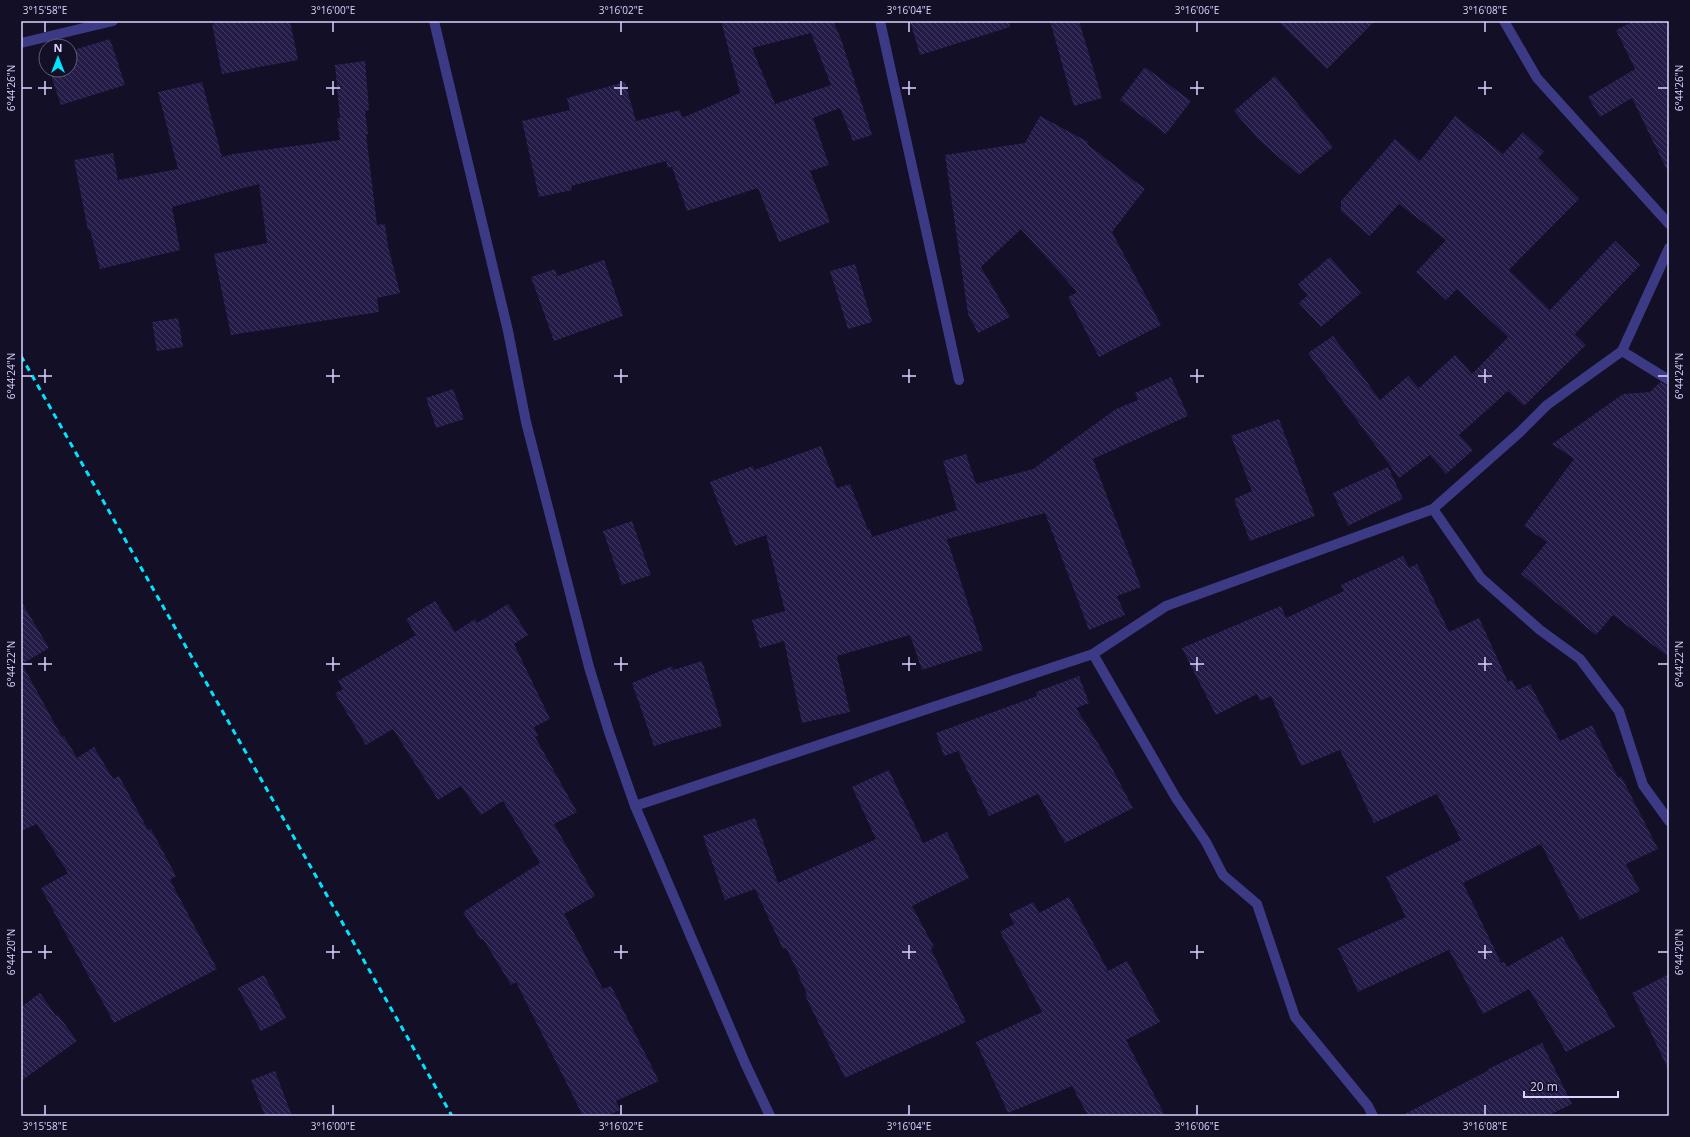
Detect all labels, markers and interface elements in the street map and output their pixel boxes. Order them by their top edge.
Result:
text: 3°15'58"E [23,3,67,17]
text: 3°16'00"E [311,3,355,17]
text: 3°16'02"E [599,3,643,17]
text: 3°16'04"E [887,3,931,17]
text: 3°16'06"E [1175,3,1219,17]
text: 3°16'08"E [1463,3,1507,17]
north arrow [38,38,78,78]
text: N [54,40,62,55]
text: 6°44'26"N [4,65,18,111]
text: 6°44'26"N [1672,65,1686,111]
text: 6°44'24"N [4,353,18,399]
text: 6°44'24"N [1672,353,1686,399]
text: 6°44'22"N [4,641,18,687]
text: 6°44'22"N [1672,641,1686,687]
text: 6°44'20"N [4,929,18,975]
text: 6°44'20"N [1672,929,1686,975]
scale bar [1524,1073,1618,1099]
text: 20 m [1530,1078,1558,1095]
text: 3°15'58"E [23,1119,67,1133]
text: 3°16'00"E [311,1119,355,1133]
text: 3°16'02"E [599,1119,643,1133]
text: 3°16'04"E [887,1119,931,1133]
text: 3°16'06"E [1175,1119,1219,1133]
text: 3°16'08"E [1463,1119,1507,1133]

